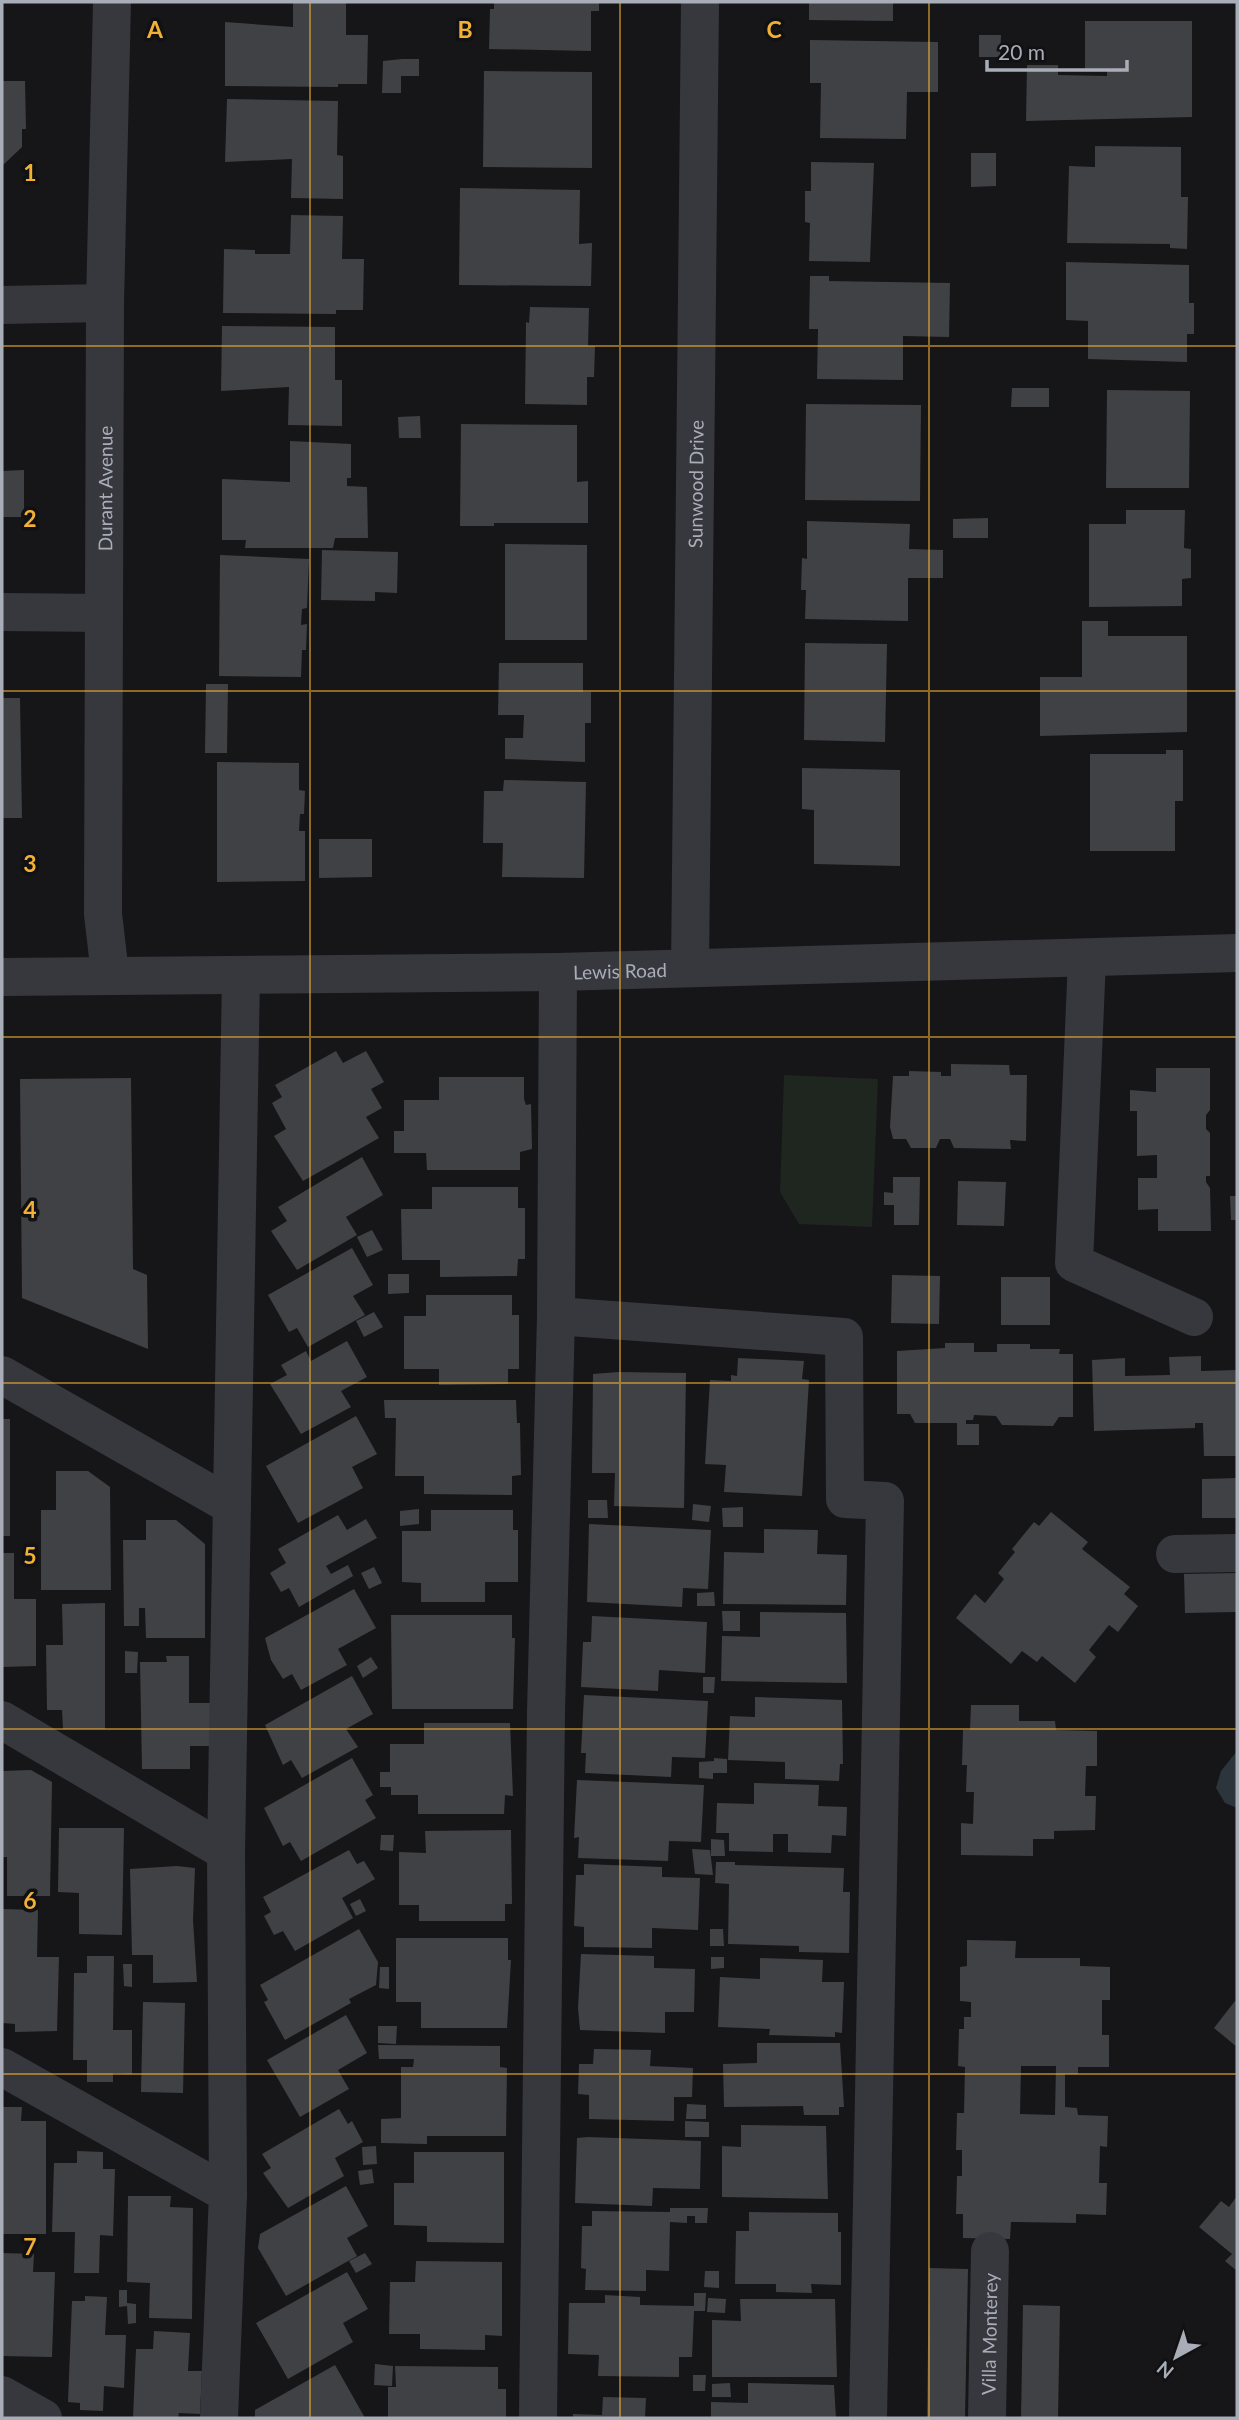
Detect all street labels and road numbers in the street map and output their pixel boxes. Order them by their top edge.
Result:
street label: Sunwood Drive [683,420,707,548]
street label: Durant Avenue [93,426,116,551]
street label: Lewis Road [573,957,667,983]
street label: Villa Monterey [976,2272,1001,2395]

